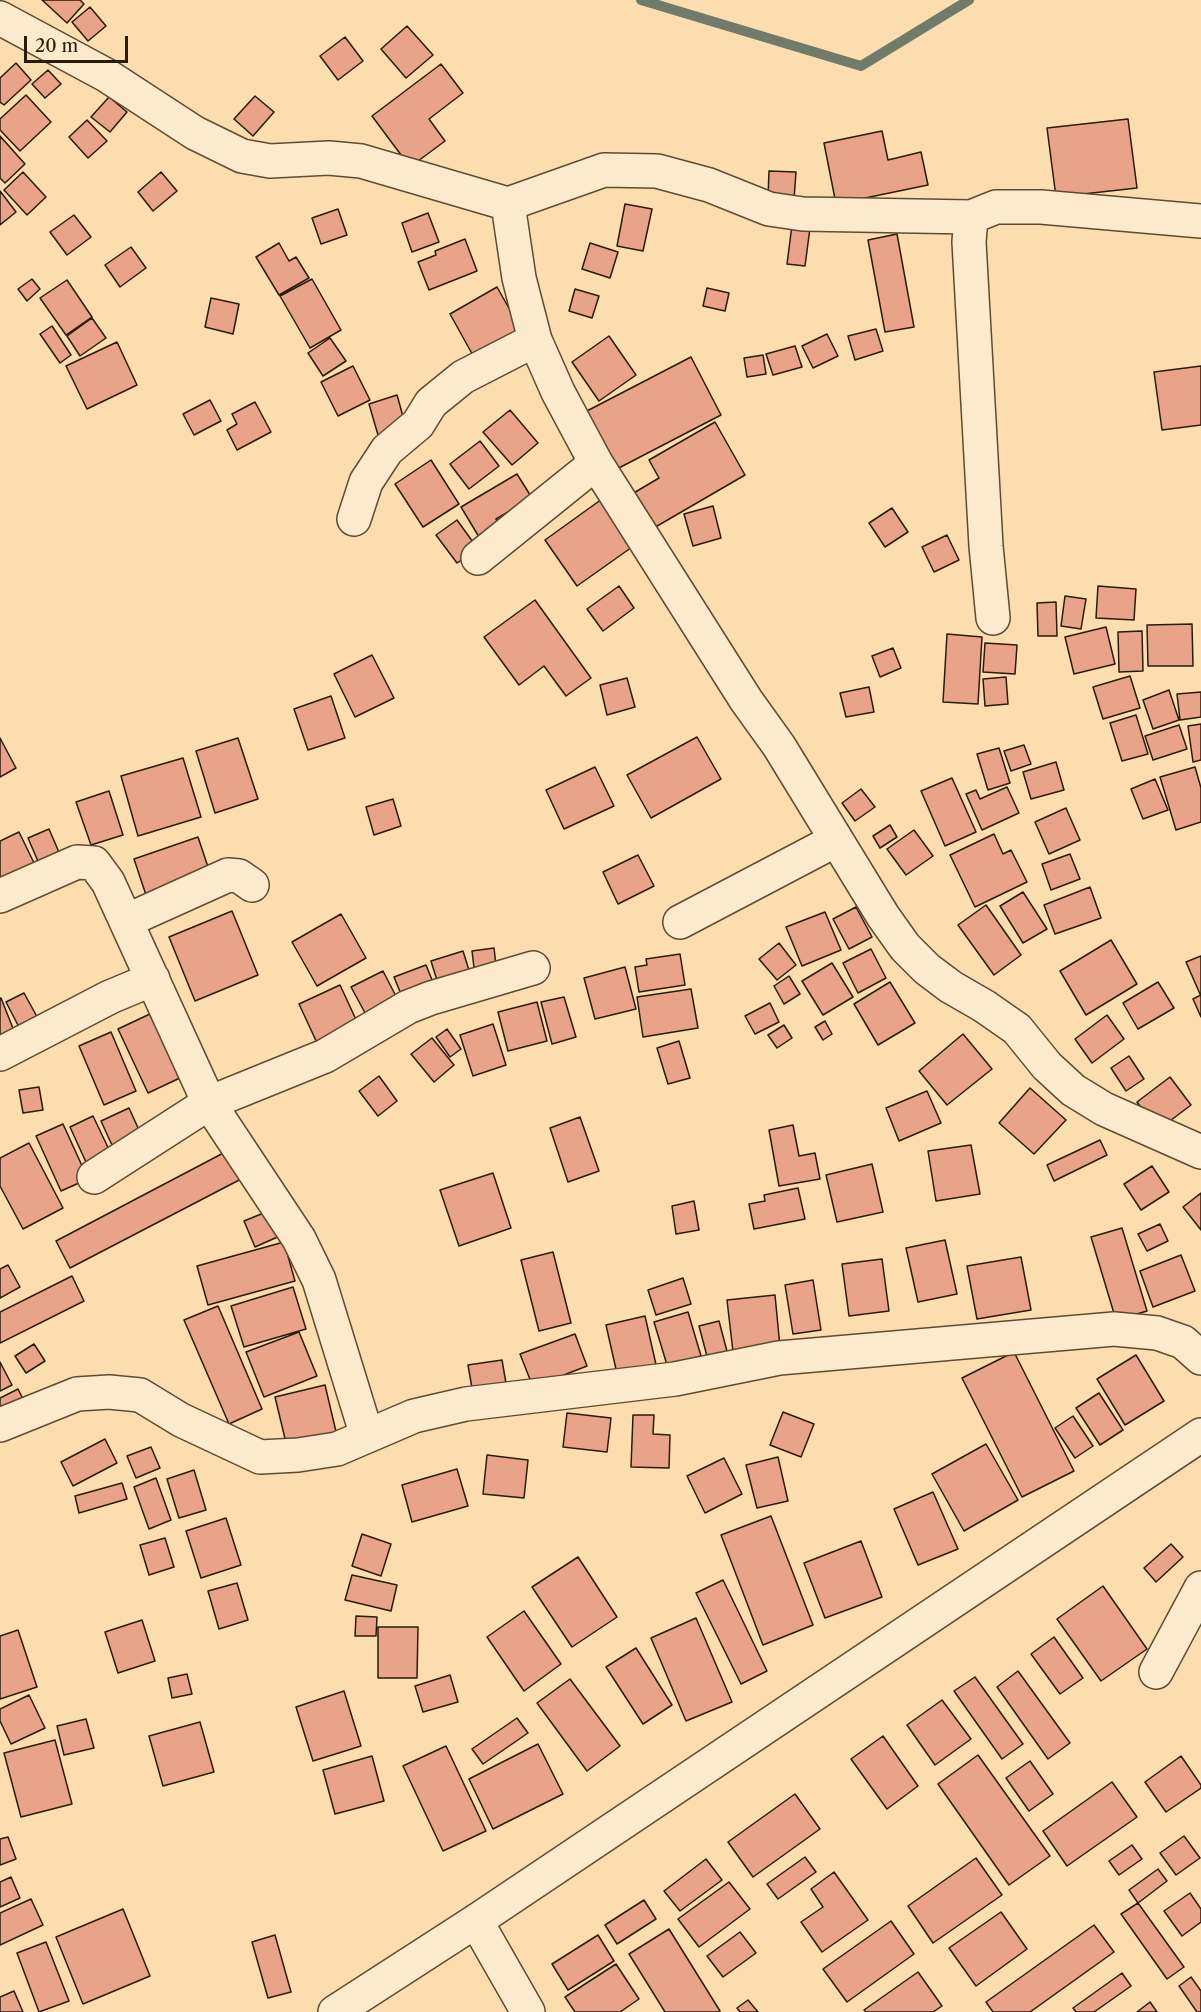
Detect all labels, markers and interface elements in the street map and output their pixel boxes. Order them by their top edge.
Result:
scale bar [27,24,130,62]
text: 20 m [35,35,78,57]

